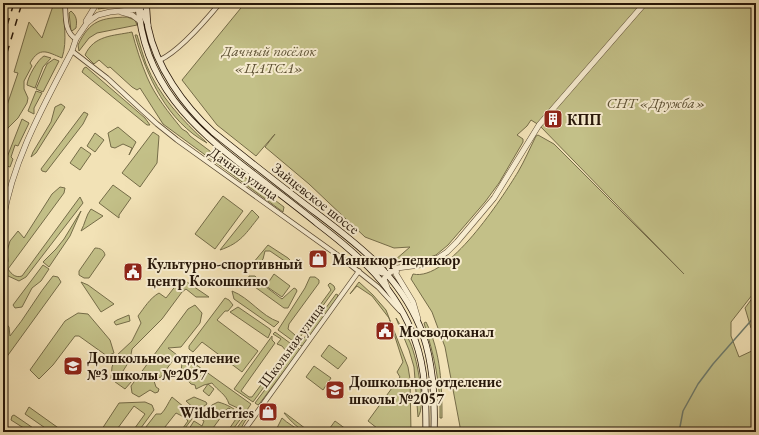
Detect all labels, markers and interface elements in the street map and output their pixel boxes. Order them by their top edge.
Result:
park label: Дачный посёлок «ЦАТСА» [221,41,317,77]
park label: СНТ «Дружба» [607,93,705,112]
building icon: КПП [542,108,564,130]
place label: КПП [567,110,601,129]
street label: Дачная улица [205,142,283,204]
street label: Зайцевское шоссе [268,158,364,238]
shop icon: Маникюр-педикюр [307,248,329,270]
place label: Маникюр-педикюр [332,250,460,269]
place label: Культурно-спортивный центр Кокошкино [147,254,303,290]
public building icon: Культурно-спортивный центр Кокошкино [122,261,144,283]
street label: Школьная улица [254,299,328,391]
public building icon: Мосводоканал [374,320,396,342]
place label: Мосводоканал [399,322,494,341]
place label: Дошкольное отделение №3 школы №2057 [87,348,240,384]
school or university icon: Дошкольное отделение №3 школы №2057 [62,355,84,377]
place label: Дошкольное отделение школы №2057 [349,372,502,408]
school or university icon: Дошкольное отделение школы №2057 [324,379,346,401]
shop icon: Wildberries [257,401,279,423]
place label: Wildberries [179,403,254,422]

